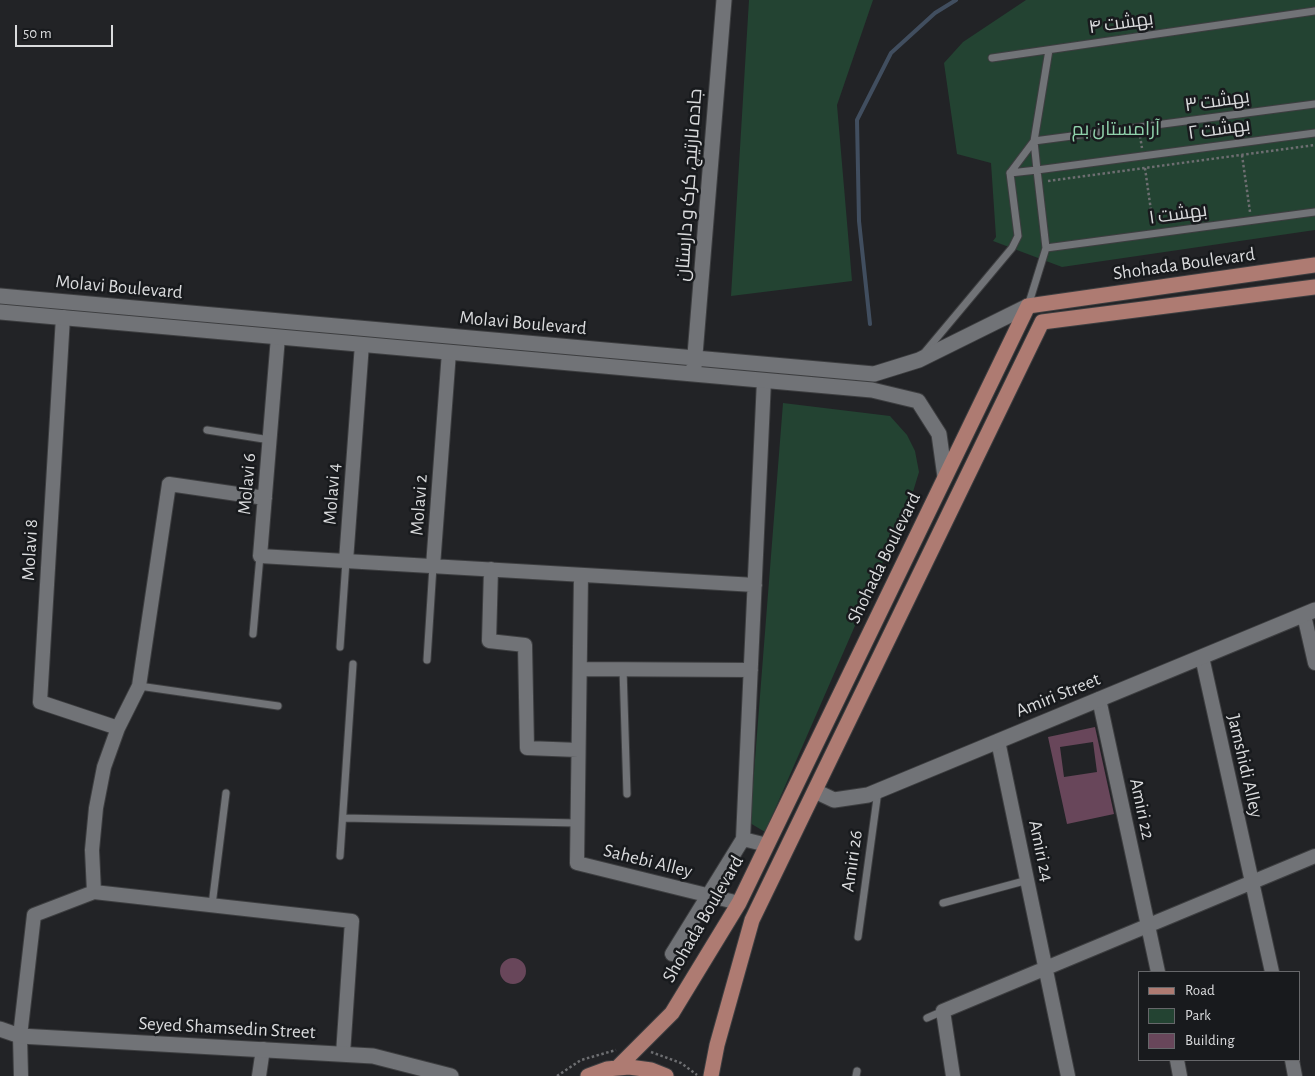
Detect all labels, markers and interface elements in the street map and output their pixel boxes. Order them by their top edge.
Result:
street label: بهشت ۴ [1087,7,1155,39]
scale bar [18,15,115,47]
text: 50 m [23,26,52,41]
street label: بهشت ۳ [1183,85,1251,117]
street label: جاده نارتیچ، کرک و دارستان [671,88,707,282]
street label: بهشت ۲ [1186,113,1252,145]
park label: آرامستان بم [1072,118,1160,140]
street label: بهشت ۱ [1147,199,1209,229]
street label: Shohada Boulevard [1112,243,1256,285]
street label: Molavi Boulevard [54,270,184,304]
street label: Molavi Boulevard [458,306,588,340]
street label: Molavi 6 [233,452,261,516]
street label: Molavi 4 [318,462,346,526]
street label: Molavi 2 [405,473,433,537]
street label: Shohada Boulevard [842,489,926,627]
street label: Molavi 8 [17,518,43,582]
street label: Amiri Street [1012,668,1104,722]
street label: Jamshidi Alley [1222,712,1268,820]
street label: Amiri 22 [1124,776,1160,842]
street label: Amiri 24 [1023,818,1059,884]
street label: Amiri 26 [836,829,868,893]
street label: Sahebi Alley [601,839,695,883]
street label: Shohada Boulevard [657,851,749,987]
legend [1138,971,1300,1061]
text: Road [1185,983,1215,998]
text: Park [1185,1008,1211,1023]
street label: Seyed Shamsedin Street [138,1012,316,1044]
text: Building [1185,1033,1235,1048]

